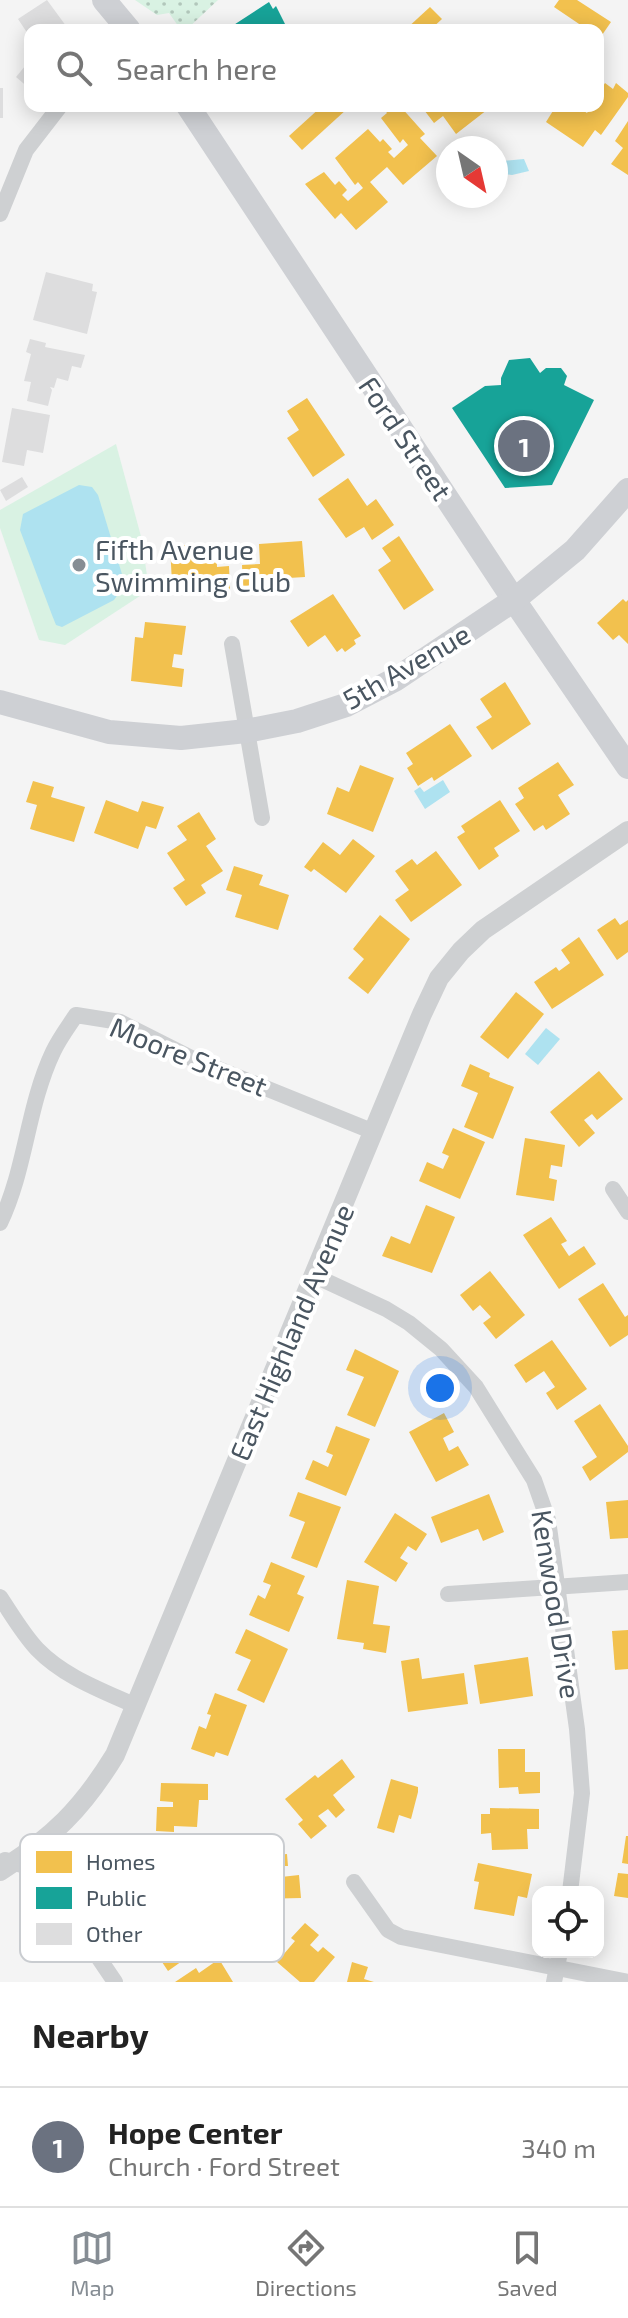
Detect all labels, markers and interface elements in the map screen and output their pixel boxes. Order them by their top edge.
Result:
search box [24,24,604,112]
icon: search [52,46,96,90]
text: Search here [116,50,277,86]
north arrow [436,136,508,208]
street label: Ford Street [352,370,460,506]
pin: 1 [498,416,550,476]
place label: Fifth Avenue Swimming Club [95,532,291,598]
marker: Fifth Avenue Swimming Club [70,556,88,574]
street label: 5th Avenue [336,616,476,716]
street label: Moore Street [106,1009,272,1103]
street label: East Highland Avenue [222,1199,360,1465]
your location [420,1368,460,1408]
street label: Kenwood Drive [525,1507,589,1701]
legend [20,1834,284,1962]
text: Homes [86,1848,155,1874]
text: Public [86,1884,147,1910]
map controls [532,1886,604,1958]
button: locate [532,1886,604,1958]
text: Other [86,1920,143,1946]
text: Nearby [32,2014,149,2055]
text: Hope Center [108,2114,282,2150]
text: 1 [52,2132,64,2163]
text: 340 m [521,2132,596,2163]
text: Church · Ford Street [108,2150,340,2181]
tab: Map [70,2226,114,2300]
tab: Directions [255,2226,357,2300]
tab: Saved [497,2226,558,2300]

